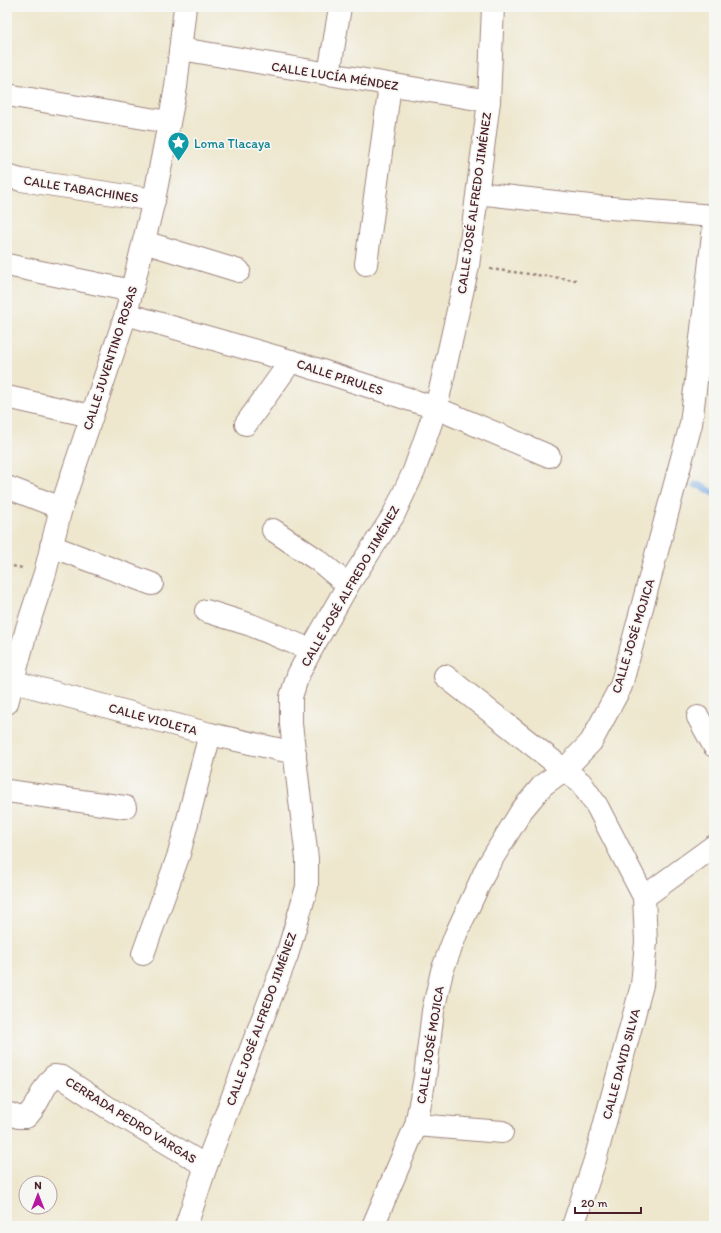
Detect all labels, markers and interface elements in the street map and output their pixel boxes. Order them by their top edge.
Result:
street label: CALLE LUCÍA MÉNDEZ [270,59,400,94]
street label: CALLE JOSÉ ALFREDO JIMÉNEZ [454,111,494,295]
place icon: Loma Tlacaya [165,130,191,163]
place label: Loma Tlacaya [194,136,271,151]
street label: CALLE TABACHINES [22,173,140,205]
street label: CALLE JUVENTINO ROSAS [80,284,140,432]
street label: CALLE PIRULES [295,356,385,398]
street label: CALLE JOSÉ ALFREDO JIMÉNEZ [298,502,403,669]
street label: CALLE JOSÉ MOJICA [608,576,658,695]
street label: CALLE VIOLETA [107,700,200,738]
street label: CALLE JOSÉ ALFREDO JIMÉNEZ [223,930,300,1108]
street label: CALLE JOSÉ MOJICA [413,984,447,1105]
street label: CALLE DAVID SILVA [599,1006,643,1121]
street label: CERRADA PEDRO VARGAS [63,1073,199,1167]
north arrow [18,1175,58,1215]
text: N [34,1179,42,1192]
scale bar [575,1189,641,1215]
text: 20 m [581,1196,608,1210]

